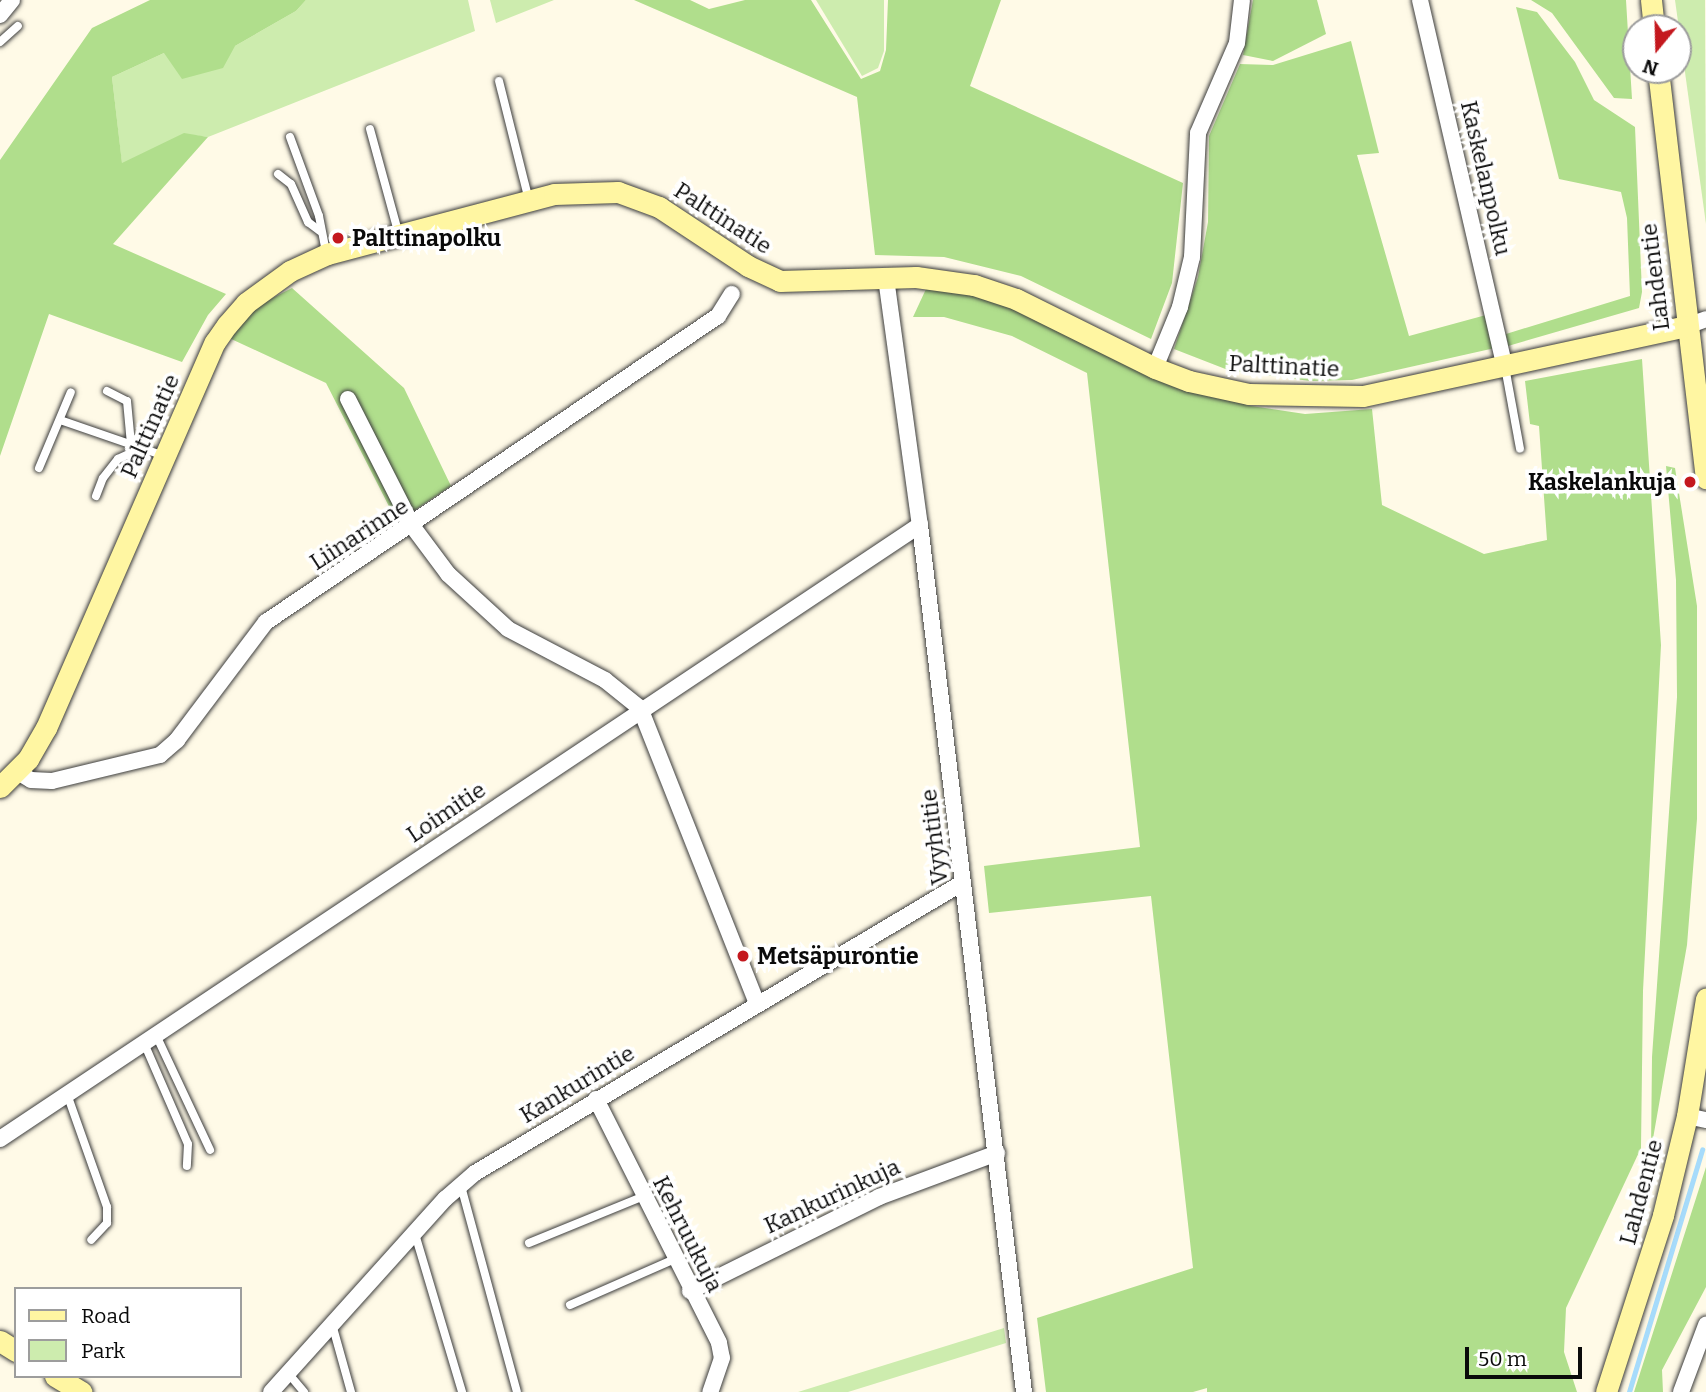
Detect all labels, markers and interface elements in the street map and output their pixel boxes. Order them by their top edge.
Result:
north arrow [1622,14,1692,84]
text: N [1640,54,1661,81]
street label: Kaskelanpolku [1455,98,1517,258]
street label: Palttinatie [669,176,777,260]
street label: Lahdentie [1635,222,1675,332]
place label: Palttinapolku [352,224,501,252]
marker: Palttinapolku [330,230,346,246]
street label: Palttinatie [1228,349,1340,383]
street label: Palttinatie [115,370,185,482]
place label: Kaskelankuja [1528,468,1676,496]
marker: Kaskelankuja [1682,474,1698,490]
street label: Liinarinne [305,492,413,576]
street label: Loimitie [401,776,491,848]
street label: Vyyhtitie [914,788,954,886]
place label: Metsäpurontie [757,942,919,970]
marker: Metsäpurontie [735,948,751,964]
street label: Kankurintie [515,1039,639,1129]
street label: Lahdentie [1614,1136,1668,1248]
street label: Kankurinkuja [760,1153,904,1239]
street label: Kehruukuja [647,1171,729,1297]
legend [14,1287,242,1378]
text: Road [81,1303,130,1329]
scale bar [1468,1332,1585,1376]
text: Park [81,1338,125,1364]
text: 50 m [1478,1346,1527,1372]

